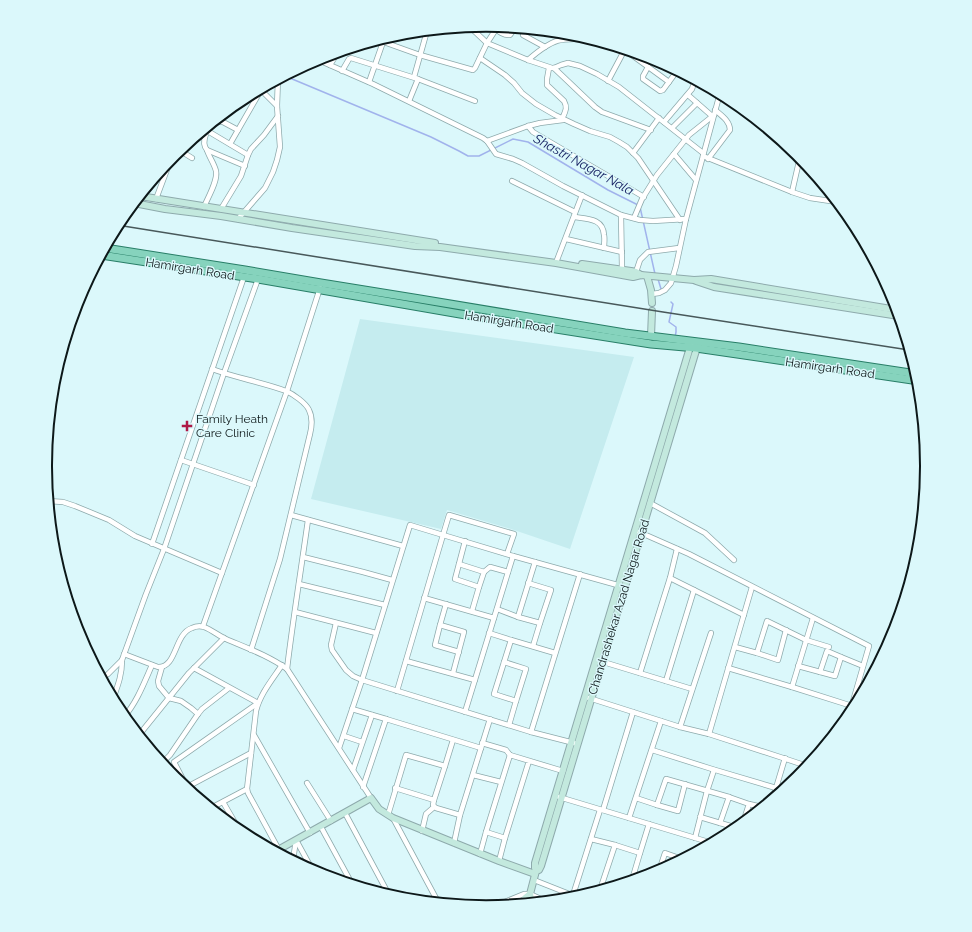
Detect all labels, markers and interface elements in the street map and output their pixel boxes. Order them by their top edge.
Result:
water label: Shastri Nagar Nala [530,130,637,198]
street label: Hamirgarh Road [144,255,236,283]
street label: Hamirgarh Road [463,308,555,336]
street label: Hamirgarh Road [784,355,876,381]
place label: Family Heath Care Clinic [196,412,268,440]
marker: Family Heath Care Clinic [181,420,193,432]
street label: Chandrashekar Azad Nagar Road [586,518,652,696]

